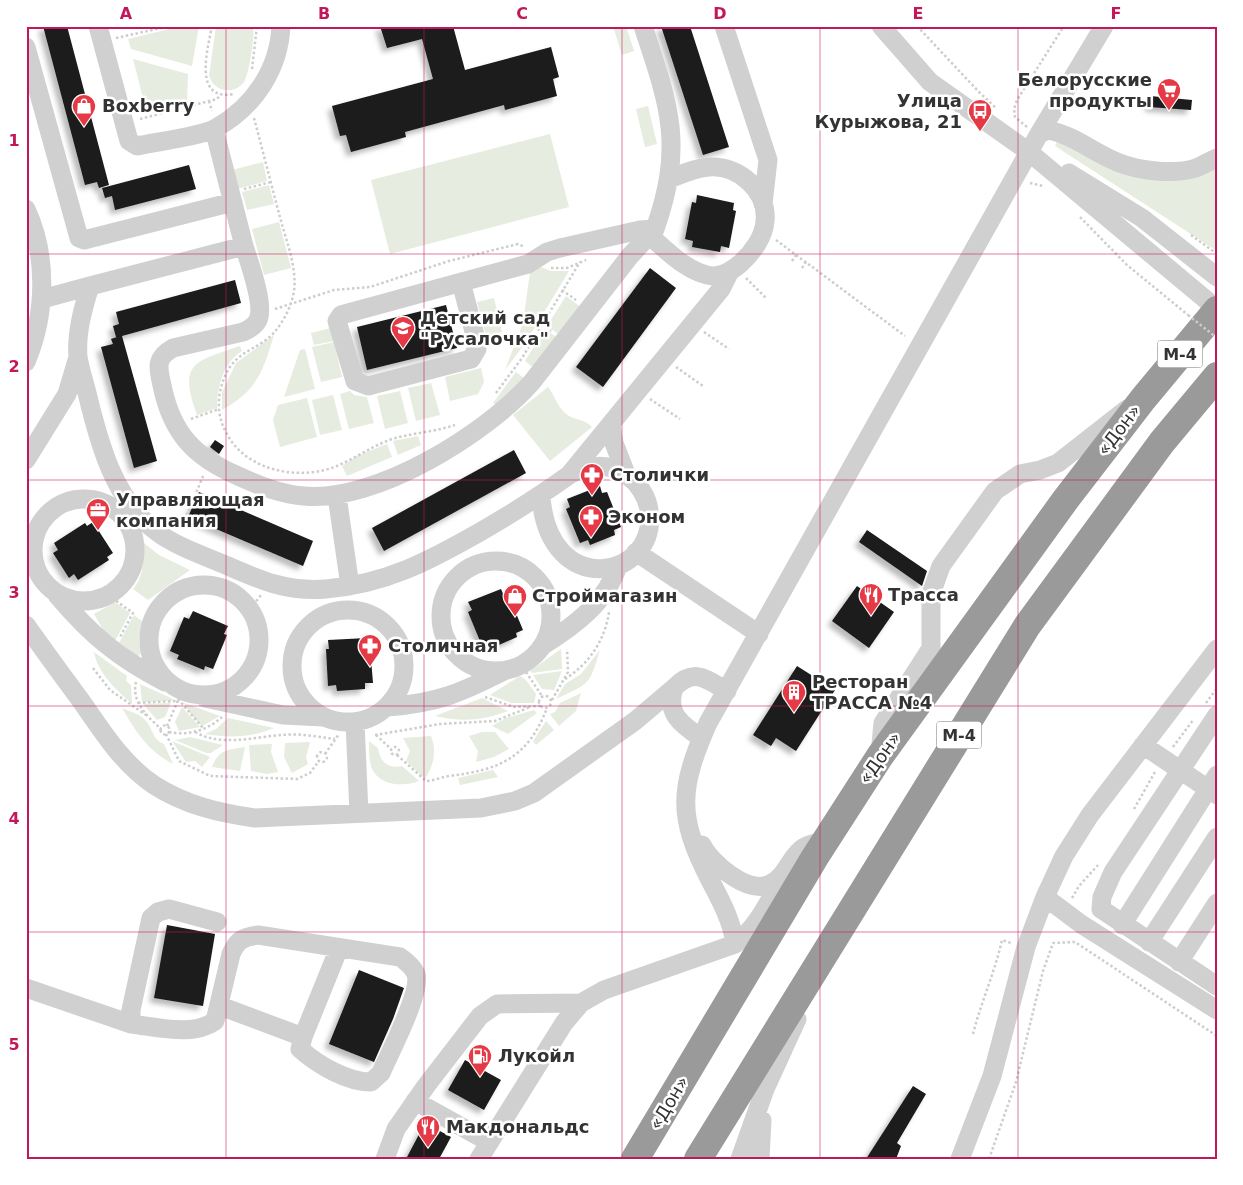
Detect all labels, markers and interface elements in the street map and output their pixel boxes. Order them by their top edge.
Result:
text: A [120,4,133,23]
text: B [318,4,330,23]
text: C [516,4,528,23]
text: D [713,4,727,23]
text: E [913,4,923,23]
text: F [1111,4,1121,23]
place label: Белорусские продукты [1018,69,1152,111]
supermarket icon: Белорусские продукты [1156,77,1182,111]
place label: Улица Курыжова, 21 [814,90,962,132]
shop icon: Boxberry [71,93,97,127]
place label: Boxberry [102,95,195,116]
bus stop icon: Улица Курыжова, 21 [967,98,993,132]
text: 1 [8,131,20,150]
place label: Детский сад "Русалочка" [420,307,550,349]
school or university icon: Детский сад "Русалочка" [390,315,416,349]
road number: М-4 [1158,340,1202,368]
text: 2 [8,357,20,376]
street label: «Дон» [1092,400,1145,460]
pharmacy icon: Столички [579,462,605,496]
place label: Столички [610,464,709,485]
place label: Управляющая компания [116,489,265,531]
office icon: Управляющая компания [85,497,111,531]
pharmacy icon: Эконом [578,504,604,538]
place label: Эконом [608,506,685,527]
restaurant icon: Трасса [858,582,884,616]
text: 3 [8,583,20,602]
shop icon: Строймагазин [502,583,528,617]
place label: Трасса [888,584,959,605]
place label: Строймагазин [532,585,677,606]
pharmacy icon: Столичная [357,633,383,667]
place label: Столичная [388,635,498,656]
place label: Ресторан ТРАССА №4 [812,671,932,713]
building icon: Ресторан ТРАССА №4 [781,679,807,713]
road number: М-4 [936,722,982,748]
street label: «Дон» [854,728,905,788]
text: 4 [8,809,20,828]
text: 5 [8,1035,20,1054]
fuel station icon: Лукойл [467,1043,493,1077]
place label: Лукойл [498,1045,575,1066]
street label: «Дон» [644,1072,693,1133]
restaurant icon: Макдональдс [415,1114,441,1148]
place label: Макдональдс [446,1116,590,1137]

